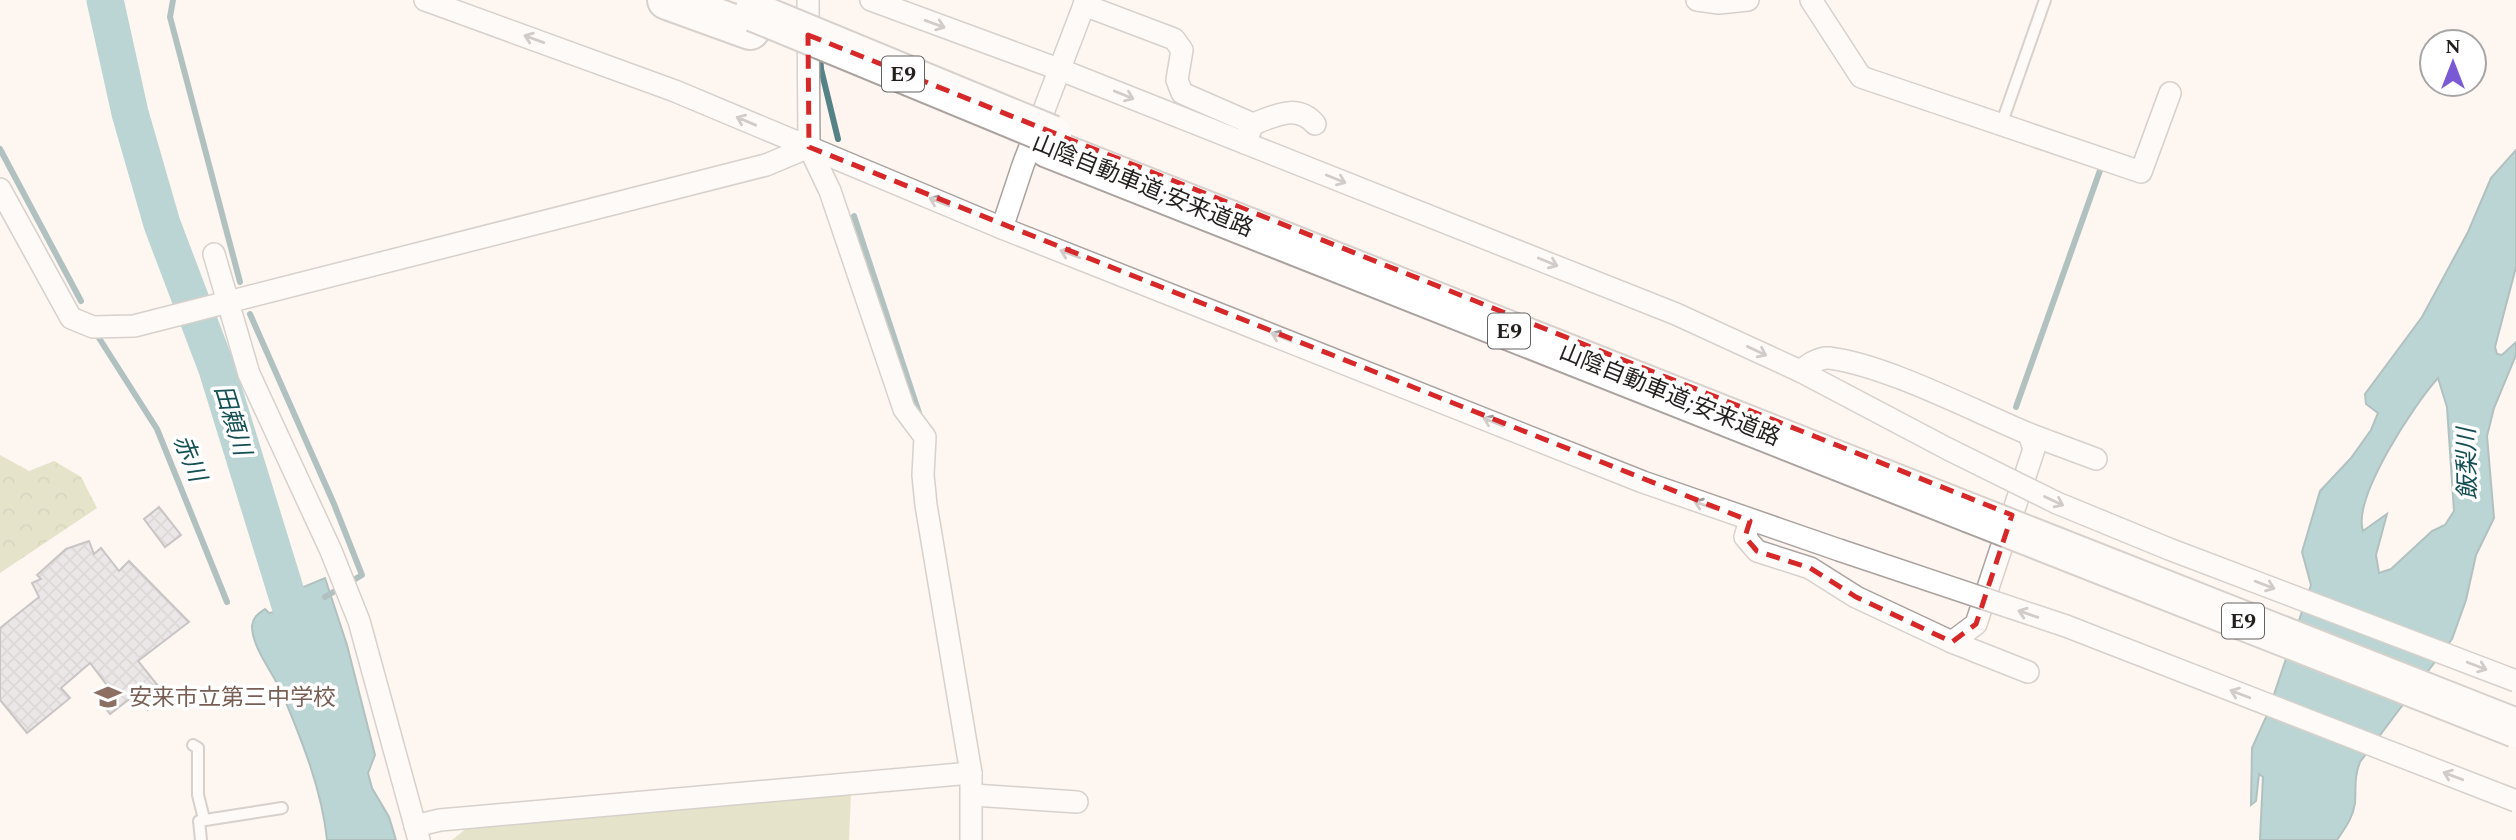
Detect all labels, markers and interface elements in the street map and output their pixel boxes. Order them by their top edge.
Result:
one-way arrow [923,18,945,31]
north arrow [2418,28,2488,98]
one-way arrow [523,32,545,45]
text: N [2445,33,2461,62]
road number: E9 [882,56,924,92]
one-way arrow [1113,90,1135,103]
one-way arrow [736,113,757,126]
street label: 山陰自動車道;安来道路 [1027,126,1258,247]
one-way arrow [1325,173,1346,186]
one-way arrow [929,194,950,207]
one-way arrow [1059,246,1081,259]
one-way arrow [1536,257,1558,270]
road number: E9 [1488,314,1530,348]
one-way arrow [1271,330,1293,343]
street label: 山陰自動車道;安来道路 [1554,335,1785,456]
one-way arrow [1746,345,1767,358]
water label: 田頼川 [204,381,261,463]
one-way arrow [1482,415,1504,428]
water label: 飯梨川 [2449,425,2487,500]
water label: 赤川 [163,429,216,490]
one-way arrow [2043,495,2064,508]
one-way arrow [1694,498,1716,510]
one-way arrow [2253,580,2275,593]
road number: E9 [2222,604,2264,638]
one-way arrow [2017,606,2039,619]
one-way arrow [2466,661,2488,674]
place label: 安来市立第三中学校 [129,681,336,716]
school or university icon: 安来市立第三中学校 [93,682,123,712]
one-way arrow [2230,686,2252,699]
one-way arrow [2442,768,2464,781]

